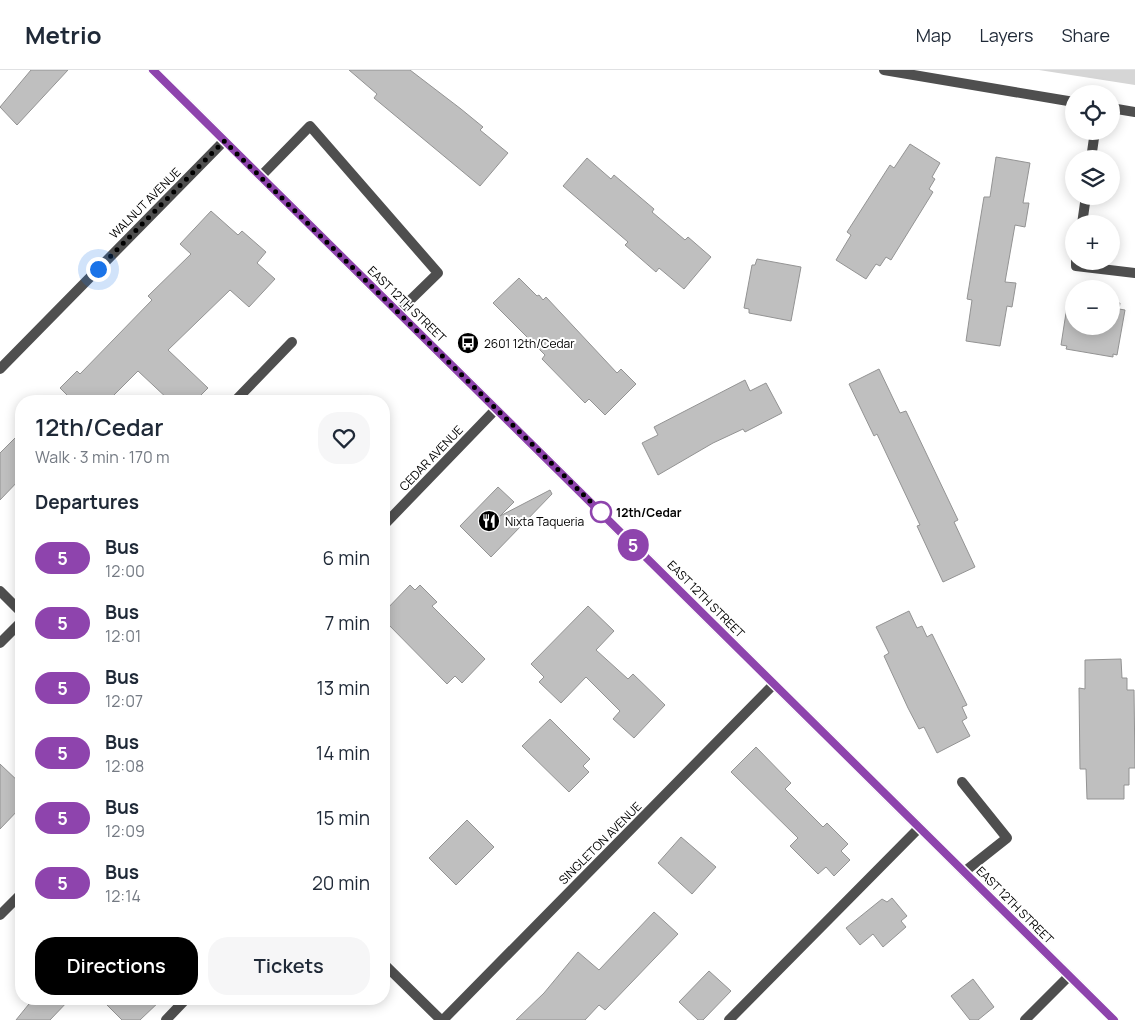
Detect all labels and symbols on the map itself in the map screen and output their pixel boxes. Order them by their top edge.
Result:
street label: WALNUT AVENUE [106,164,184,242]
your location [86,257,111,282]
street label: EAST 12TH STREET [364,262,451,346]
bus stop icon: 2601 12th/Cedar [456,331,480,355]
place label: 2601 12th/Cedar [484,335,575,352]
street label: CEDAR AVENUE [395,421,467,495]
marker: 12th/Cedar [590,501,612,523]
place label: 12th/Cedar [616,504,682,521]
restaurant icon: Nixta Taqueria [477,509,501,533]
place label: Nixta Taqueria [505,513,584,530]
line badge: 5 [617,529,649,561]
street label: EAST 12TH STREET [664,557,749,642]
street label: SINGLETON AVENUE [555,798,645,888]
street label: EAST 12TH STREET [973,863,1058,948]

